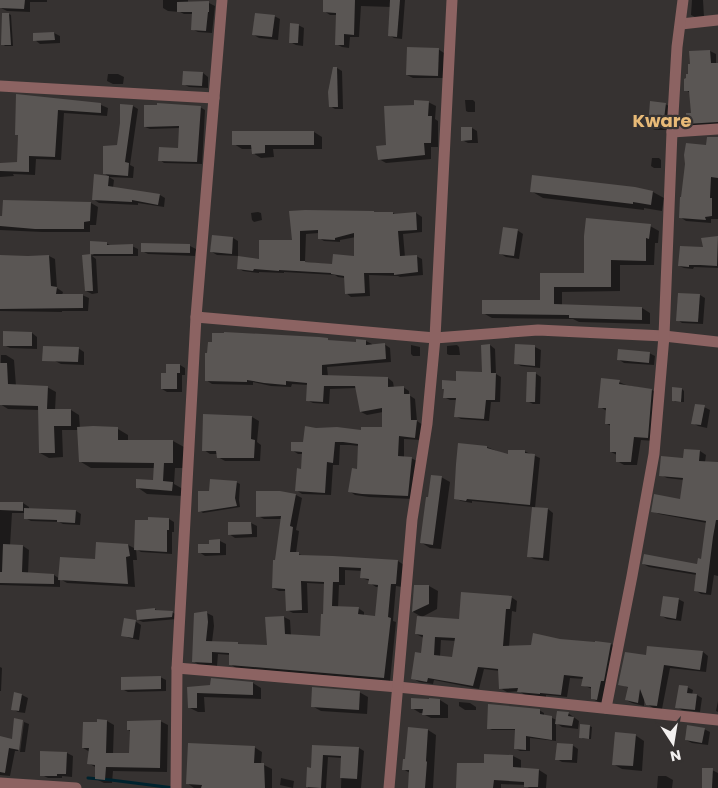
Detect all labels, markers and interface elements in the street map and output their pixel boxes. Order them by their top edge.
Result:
district label: Kware [632,108,692,133]
north arrow [648,718,698,768]
text: N [668,745,683,767]

